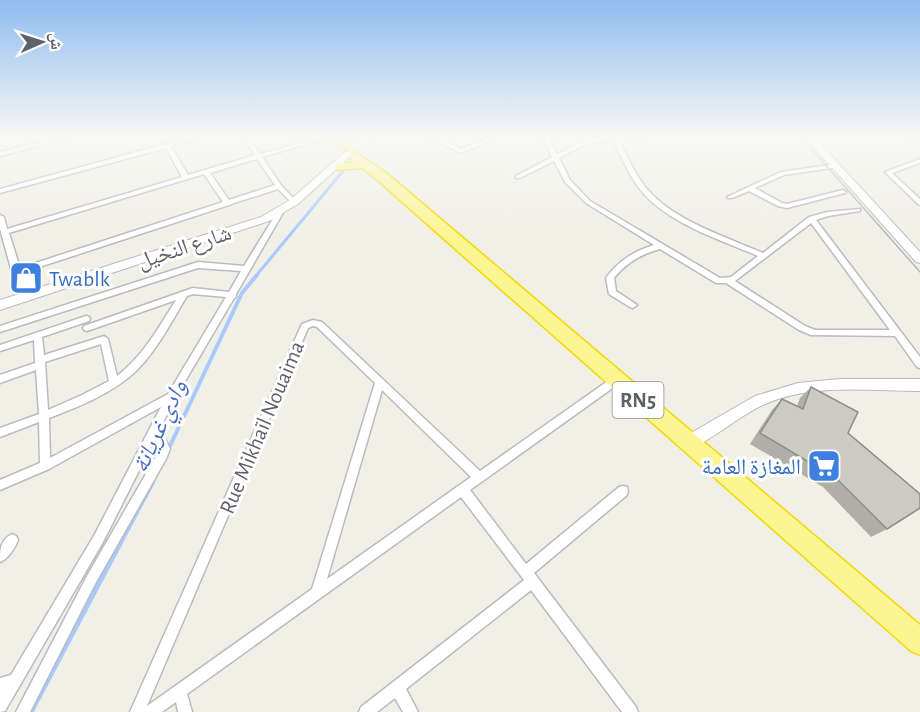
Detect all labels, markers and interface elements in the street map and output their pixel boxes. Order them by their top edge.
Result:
north arrow [12,12,72,72]
text: ش [47,32,64,50]
street label: شارع النخيل [135,221,235,274]
shop icon: Twablk [8,260,44,296]
place label: Twablk [49,268,110,290]
street label: Rue Mikhaïl Nouaima [216,338,308,517]
water label: وادي غريانة [128,377,197,479]
road number: RN5 [612,382,664,418]
supermarket icon: المغازة العامة [806,448,842,484]
place label: المغازة العامة [702,456,801,478]

